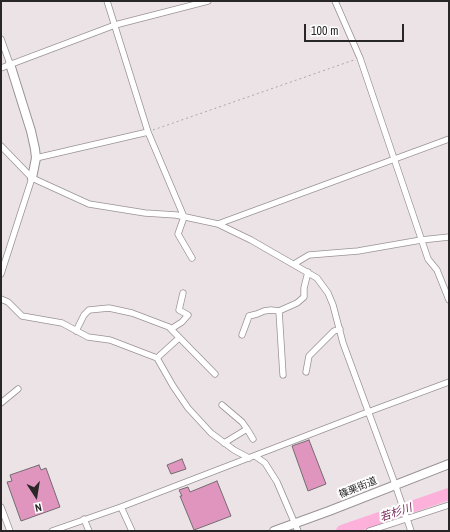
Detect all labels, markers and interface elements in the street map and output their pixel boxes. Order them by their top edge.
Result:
scale bar [306,16,406,42]
text: 100 m [311,23,338,39]
street label: 篠栗街道 [337,475,379,501]
north arrow [16,476,56,516]
text: N [34,500,43,515]
water label: 若杉川 [378,501,414,525]

